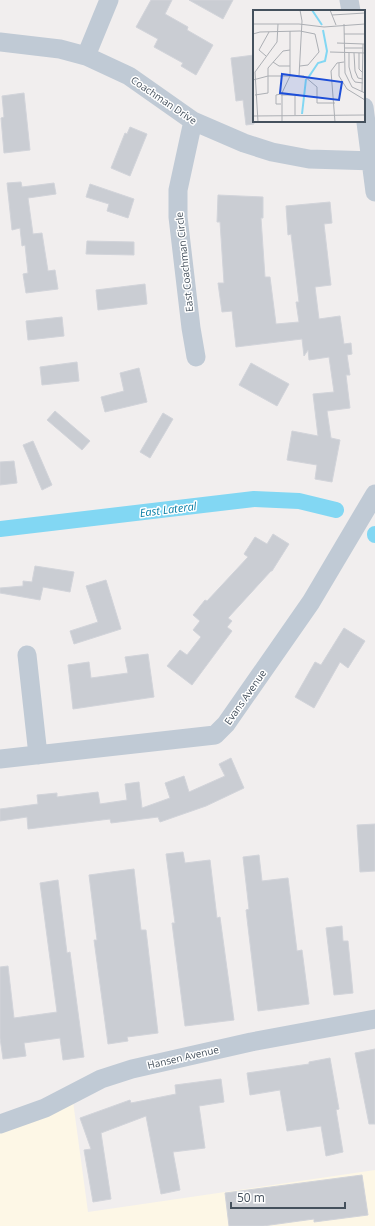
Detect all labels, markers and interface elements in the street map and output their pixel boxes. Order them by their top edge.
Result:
inset map [253,10,365,122]
street label: Coachman Drive [128,73,200,127]
street label: East Coachman Circle [172,211,196,313]
water label: East Lateral [139,498,197,520]
street label: Evans Avenue [221,666,269,727]
street label: Hansen Avenue [146,1042,221,1072]
scale bar [231,1184,345,1210]
text: 50 m [237,1189,265,1206]

